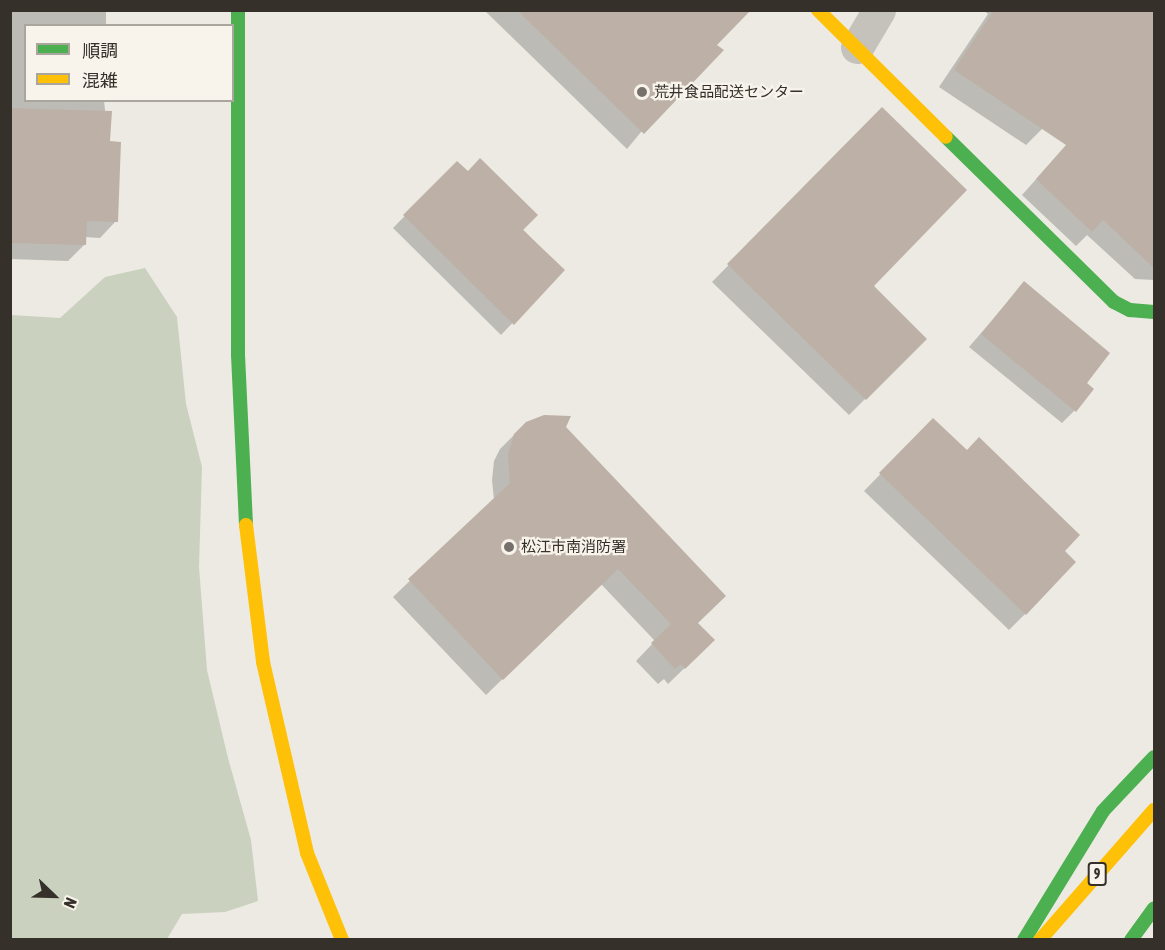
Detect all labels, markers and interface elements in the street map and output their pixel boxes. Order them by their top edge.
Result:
legend [24,24,234,102]
text: 順調 [82,40,118,61]
text: 混雑 [82,70,118,91]
place label: 荒井食品配送センター [654,83,804,101]
marker: 荒井食品配送センター [635,85,649,99]
place label: 松江市南消防署 [521,538,626,556]
marker: 松江市南消防署 [502,540,516,554]
road number: 9 [1086,863,1108,885]
north arrow [24,866,84,926]
text: N [60,895,81,911]

